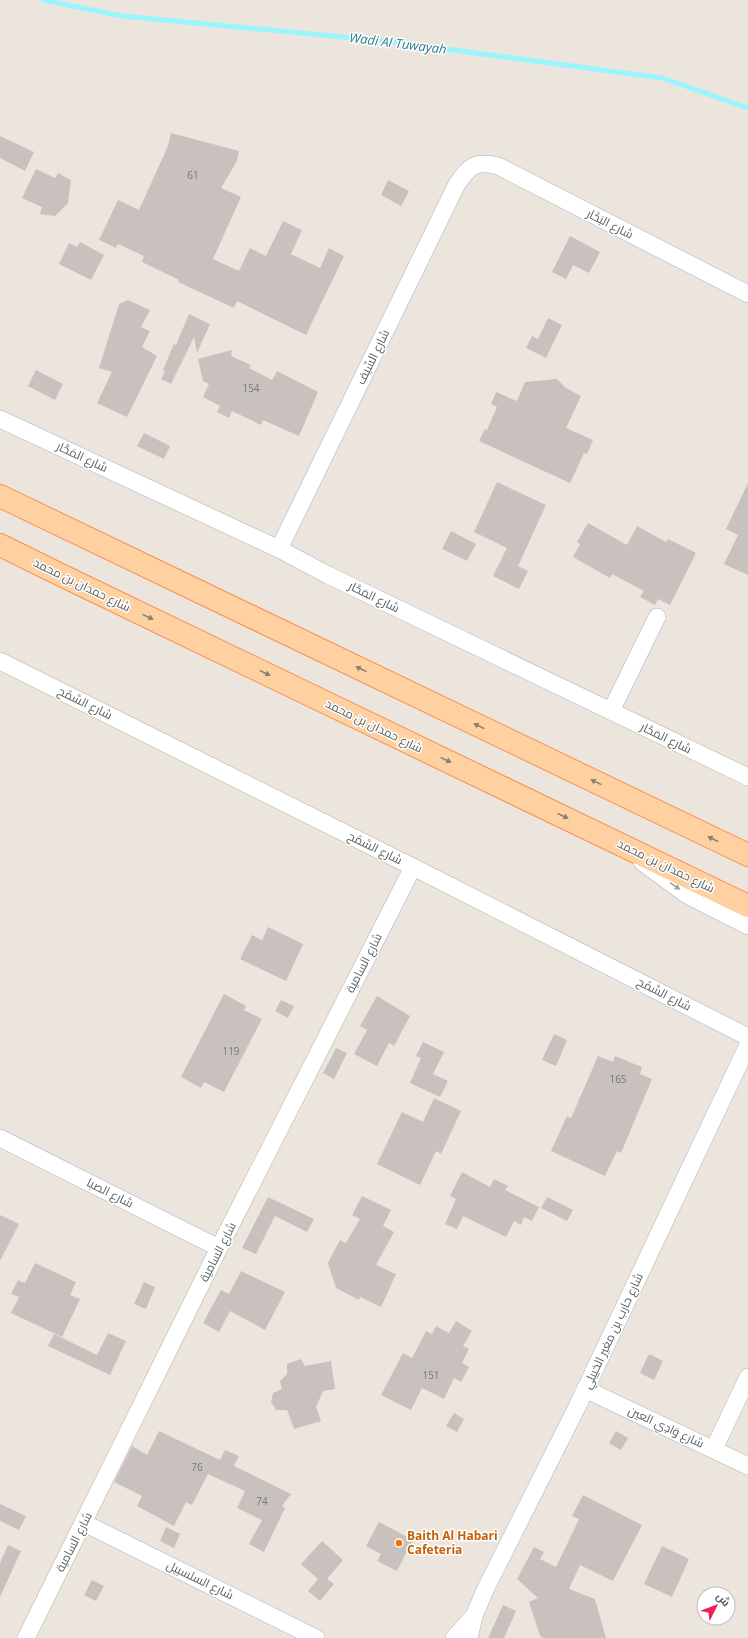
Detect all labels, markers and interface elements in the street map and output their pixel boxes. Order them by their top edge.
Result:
water label: Wadi Al Tuwayah [348,28,448,58]
house number: 61 [187,168,199,182]
street label: شارع البَحَّار [583,204,637,243]
street label: شارع السِّيف [352,326,393,387]
house number: 154 [242,381,260,395]
street label: شارع المَحَّار [53,437,111,476]
street label: شارع حمدان بن محمد [31,554,134,615]
street label: شارع المَحَّار [345,576,403,616]
one-way arrow [142,614,154,620]
one-way arrow [356,666,367,672]
one-way arrow [260,670,271,676]
street label: شارع السَّمْح [55,682,115,723]
street label: شارع حمدان بن محمد [323,695,426,756]
street label: شارع المَحَّار [637,717,695,757]
one-way arrow [473,723,484,729]
one-way arrow [440,757,451,763]
one-way arrow [590,779,601,785]
one-way arrow [557,813,568,819]
street label: شارع السَّمْح [345,827,405,868]
street label: شارع حمدان بن محمد [615,835,718,896]
one-way arrow [707,835,719,842]
one-way arrow [669,883,681,890]
street label: شارع السامية [341,930,386,996]
street label: شارع السَّمْح [634,973,694,1015]
house number: 119 [222,1044,240,1058]
house number: 165 [609,1072,627,1086]
street label: شارع الصبا [84,1174,137,1212]
street label: شارع السامية [195,1219,240,1285]
street label: شارع حارب بن مغير الخييلي [578,1270,649,1392]
house number: 151 [422,1368,440,1382]
street label: شارع وَادِي العين [625,1402,707,1453]
house number: 76 [191,1460,203,1474]
house number: 74 [256,1494,268,1508]
street label: شارع السامية [51,1509,96,1575]
place label: Baith Al Habari Cafeteria [407,1527,498,1558]
marker: Baith Al Habari Cafeteria [394,1538,404,1548]
street label: شارع السلسبيل [164,1556,237,1603]
north arrow [696,1586,736,1626]
text: ش [714,1589,734,1609]

